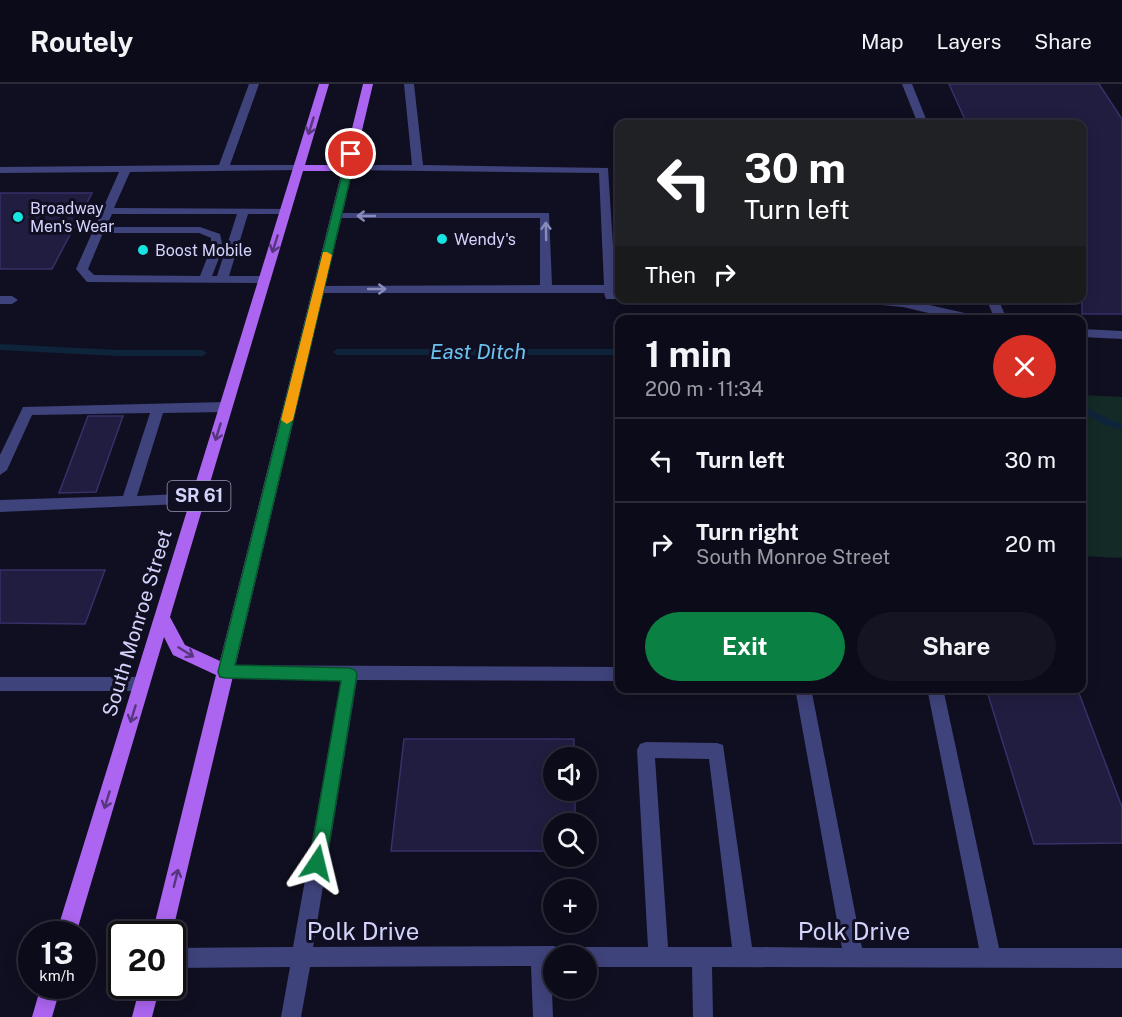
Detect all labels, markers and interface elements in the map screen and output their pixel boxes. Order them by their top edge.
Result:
text: Routely [30,25,133,58]
text: Map [861,29,904,54]
text: Layers [937,29,1001,54]
text: Share [1034,29,1092,54]
one-way arrow [305,116,316,135]
pin [325,128,376,179]
icon: arrive [334,137,367,170]
text: 30 m [744,143,846,192]
icon: left [645,144,723,222]
text: Turn left [744,193,850,225]
place label: Broadway Men's Wear [30,199,114,236]
marker: Broadway Men's Wear [11,210,25,224]
one-way arrow [356,210,376,222]
one-way arrow [540,221,551,241]
place label: Wendy's [454,230,516,249]
marker: Wendy's [435,232,449,246]
one-way arrow [269,234,280,253]
place label: Boost Mobile [155,241,252,260]
marker: Boost Mobile [136,243,150,257]
icon: right [708,258,741,291]
text: Then [645,262,696,288]
one-way arrow [366,283,386,295]
text: 1 min [645,333,732,375]
button: close [993,335,1056,398]
water label: East Ditch [430,339,526,364]
text: 200 m · 11:34 [645,377,764,401]
one-way arrow [212,422,223,441]
icon: left [645,444,678,477]
text: Turn left [696,447,785,473]
text: 30 m [1004,447,1056,473]
road number: SR 61 [168,481,230,511]
text: Turn right [696,519,799,545]
street label: South Monroe Street [97,527,177,719]
icon: right [645,528,678,561]
text: 20 m [1005,531,1056,557]
text: South Monroe Street [696,545,890,569]
button: Exit [645,612,845,681]
button: Share [857,612,1056,681]
one-way arrow [177,646,194,658]
one-way arrow [127,704,138,723]
map controls [543,747,597,999]
button: sound [543,747,597,801]
one-way arrow [101,790,112,809]
button: search [543,813,597,867]
position arrow [285,831,349,895]
one-way arrow [170,868,182,887]
button: + [543,879,597,933]
street label: Polk Drive [307,917,419,945]
street label: Polk Drive [798,917,910,945]
speed limit sign: 20 [108,921,186,999]
text: 13 [41,935,73,971]
button: − [543,945,597,999]
text: km/h [39,967,75,984]

